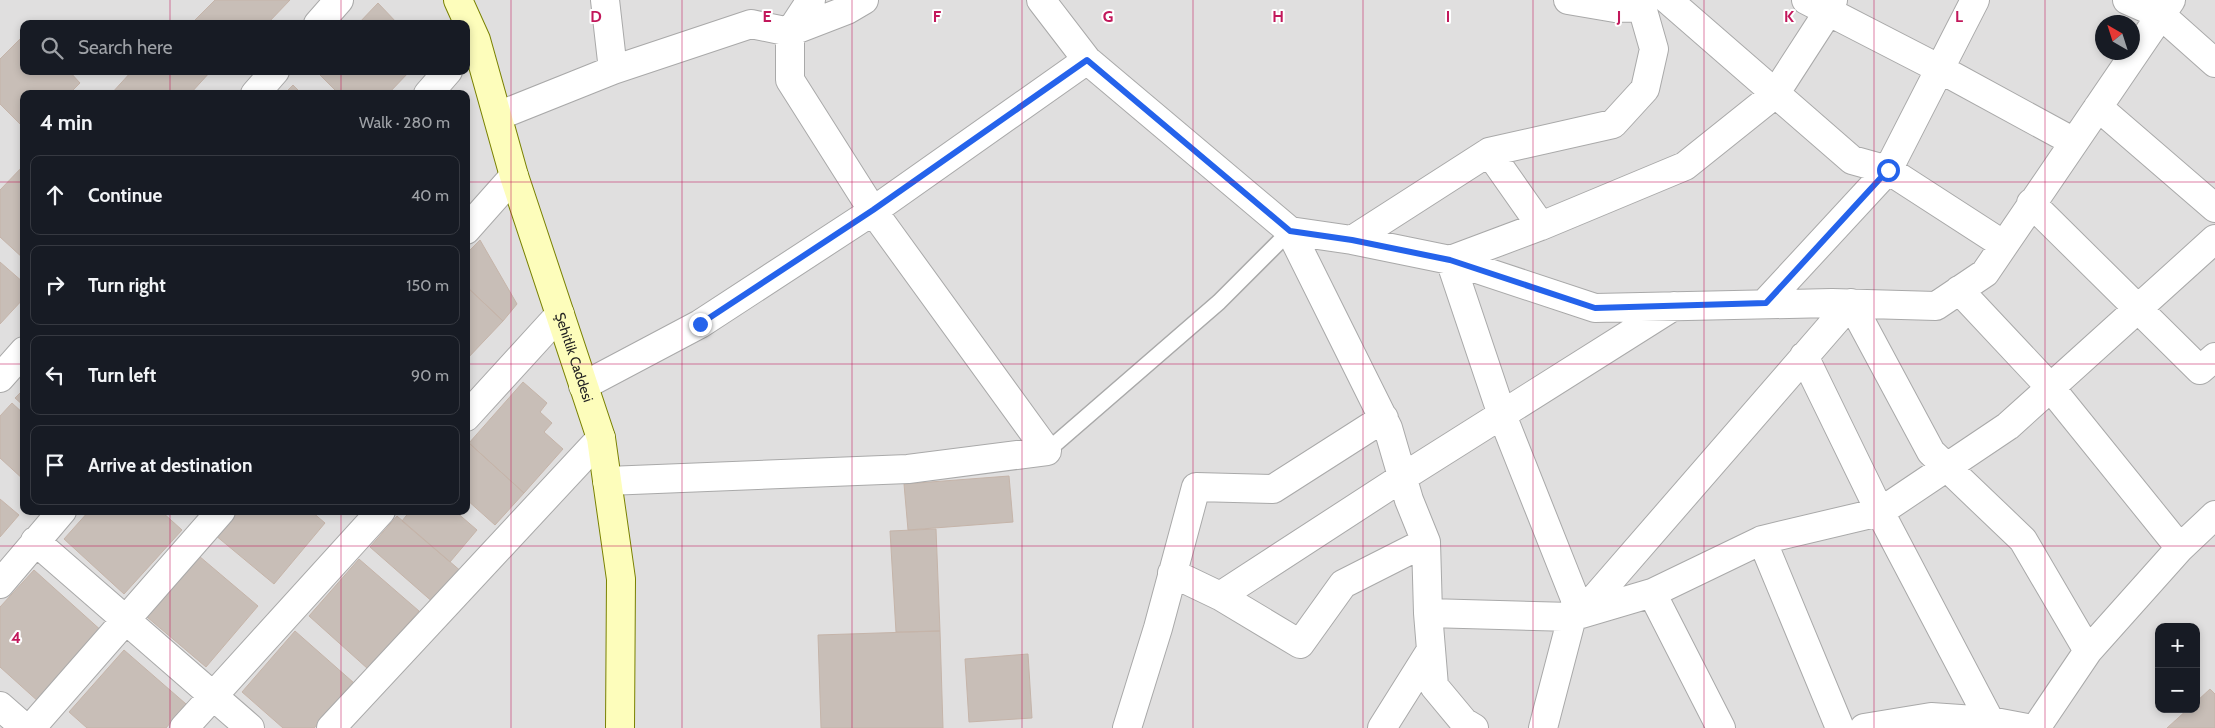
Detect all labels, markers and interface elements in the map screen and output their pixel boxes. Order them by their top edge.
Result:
text: D [590,7,602,26]
text: E [762,7,772,26]
text: F [933,7,942,26]
text: G [1103,7,1113,26]
text: H [1272,7,1284,26]
text: I [1446,7,1450,26]
text: J [1616,7,1621,26]
text: K [1784,7,1794,26]
text: L [1955,7,1963,26]
north arrow [2095,15,2140,60]
search box [20,20,470,75]
icon: search [38,34,66,62]
text: Search here [78,36,172,59]
text: 4 min [40,110,93,135]
text: Walk · 280 m [359,113,450,132]
route start [1877,159,1900,182]
icon: ahead [41,181,69,209]
text: Continue [88,184,162,207]
text: 40 m [411,186,449,205]
icon: right [41,271,69,299]
text: Turn right [88,274,166,297]
text: 150 m [406,276,449,295]
street label: Şehitlik Caddesi [551,310,597,404]
route end [689,313,712,336]
icon: left [41,361,69,389]
text: Turn left [88,364,156,387]
text: 90 m [411,366,449,385]
icon: arrive [41,451,69,479]
text: Arrive at destination [88,454,252,477]
map controls [2155,623,2200,713]
button: + [2155,623,2200,668]
text: 4 [11,628,21,647]
button: − [2155,668,2200,713]

